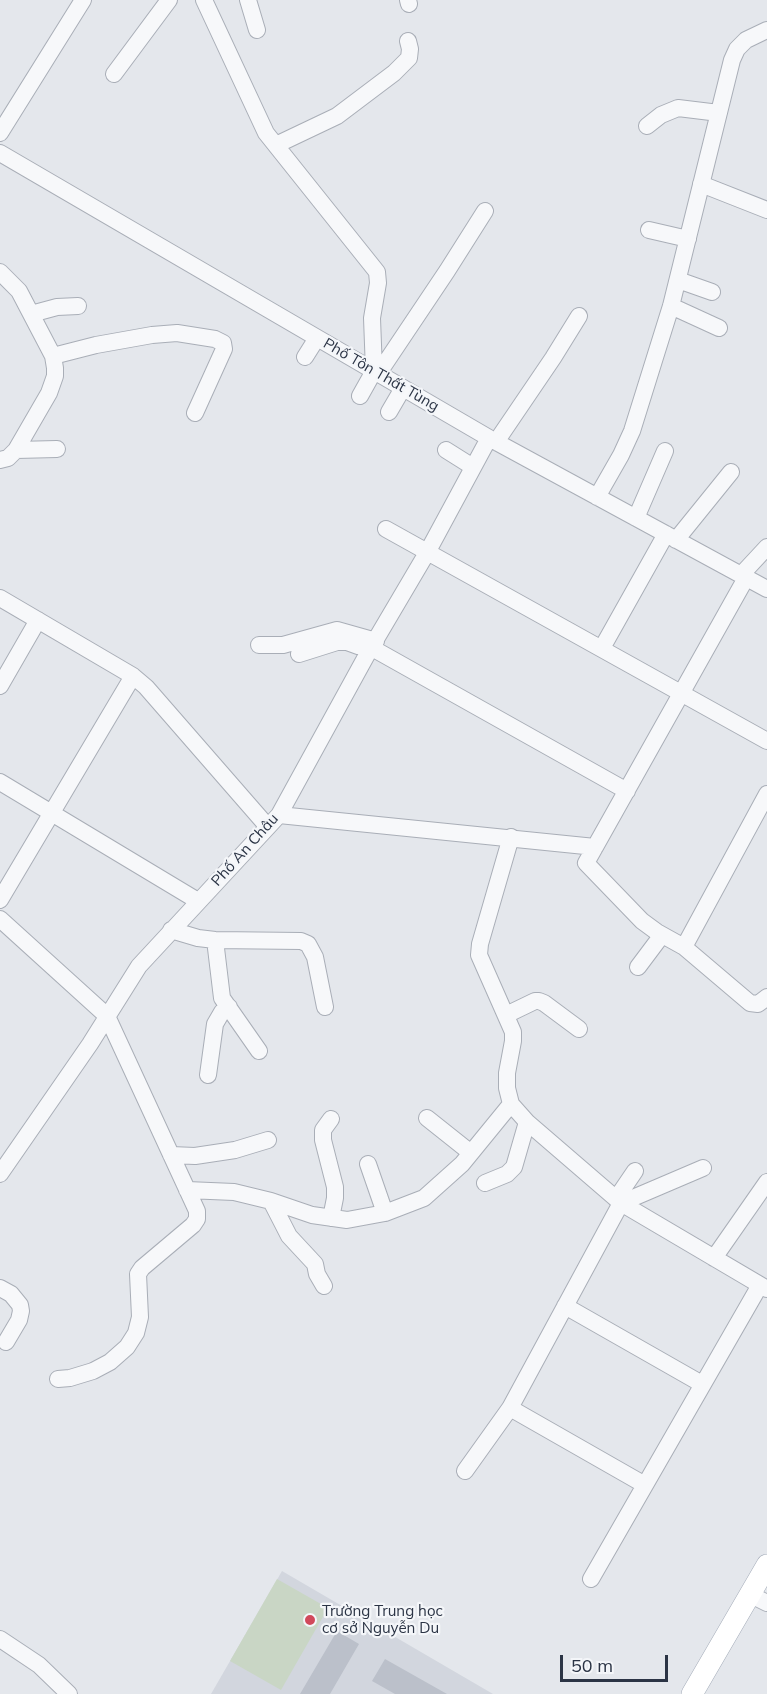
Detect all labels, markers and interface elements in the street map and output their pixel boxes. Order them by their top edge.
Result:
street label: Phố Tôn Thất Tùng [320,335,442,415]
street label: Phố An Châu [208,810,282,890]
place label: Trường Trung học cơ sở Nguyễn Du [322,1602,443,1637]
marker: Trường Trung học cơ sở Nguyễn Du [303,1613,317,1627]
scale bar [563,1643,671,1681]
text: 50 m [571,1654,613,1677]

